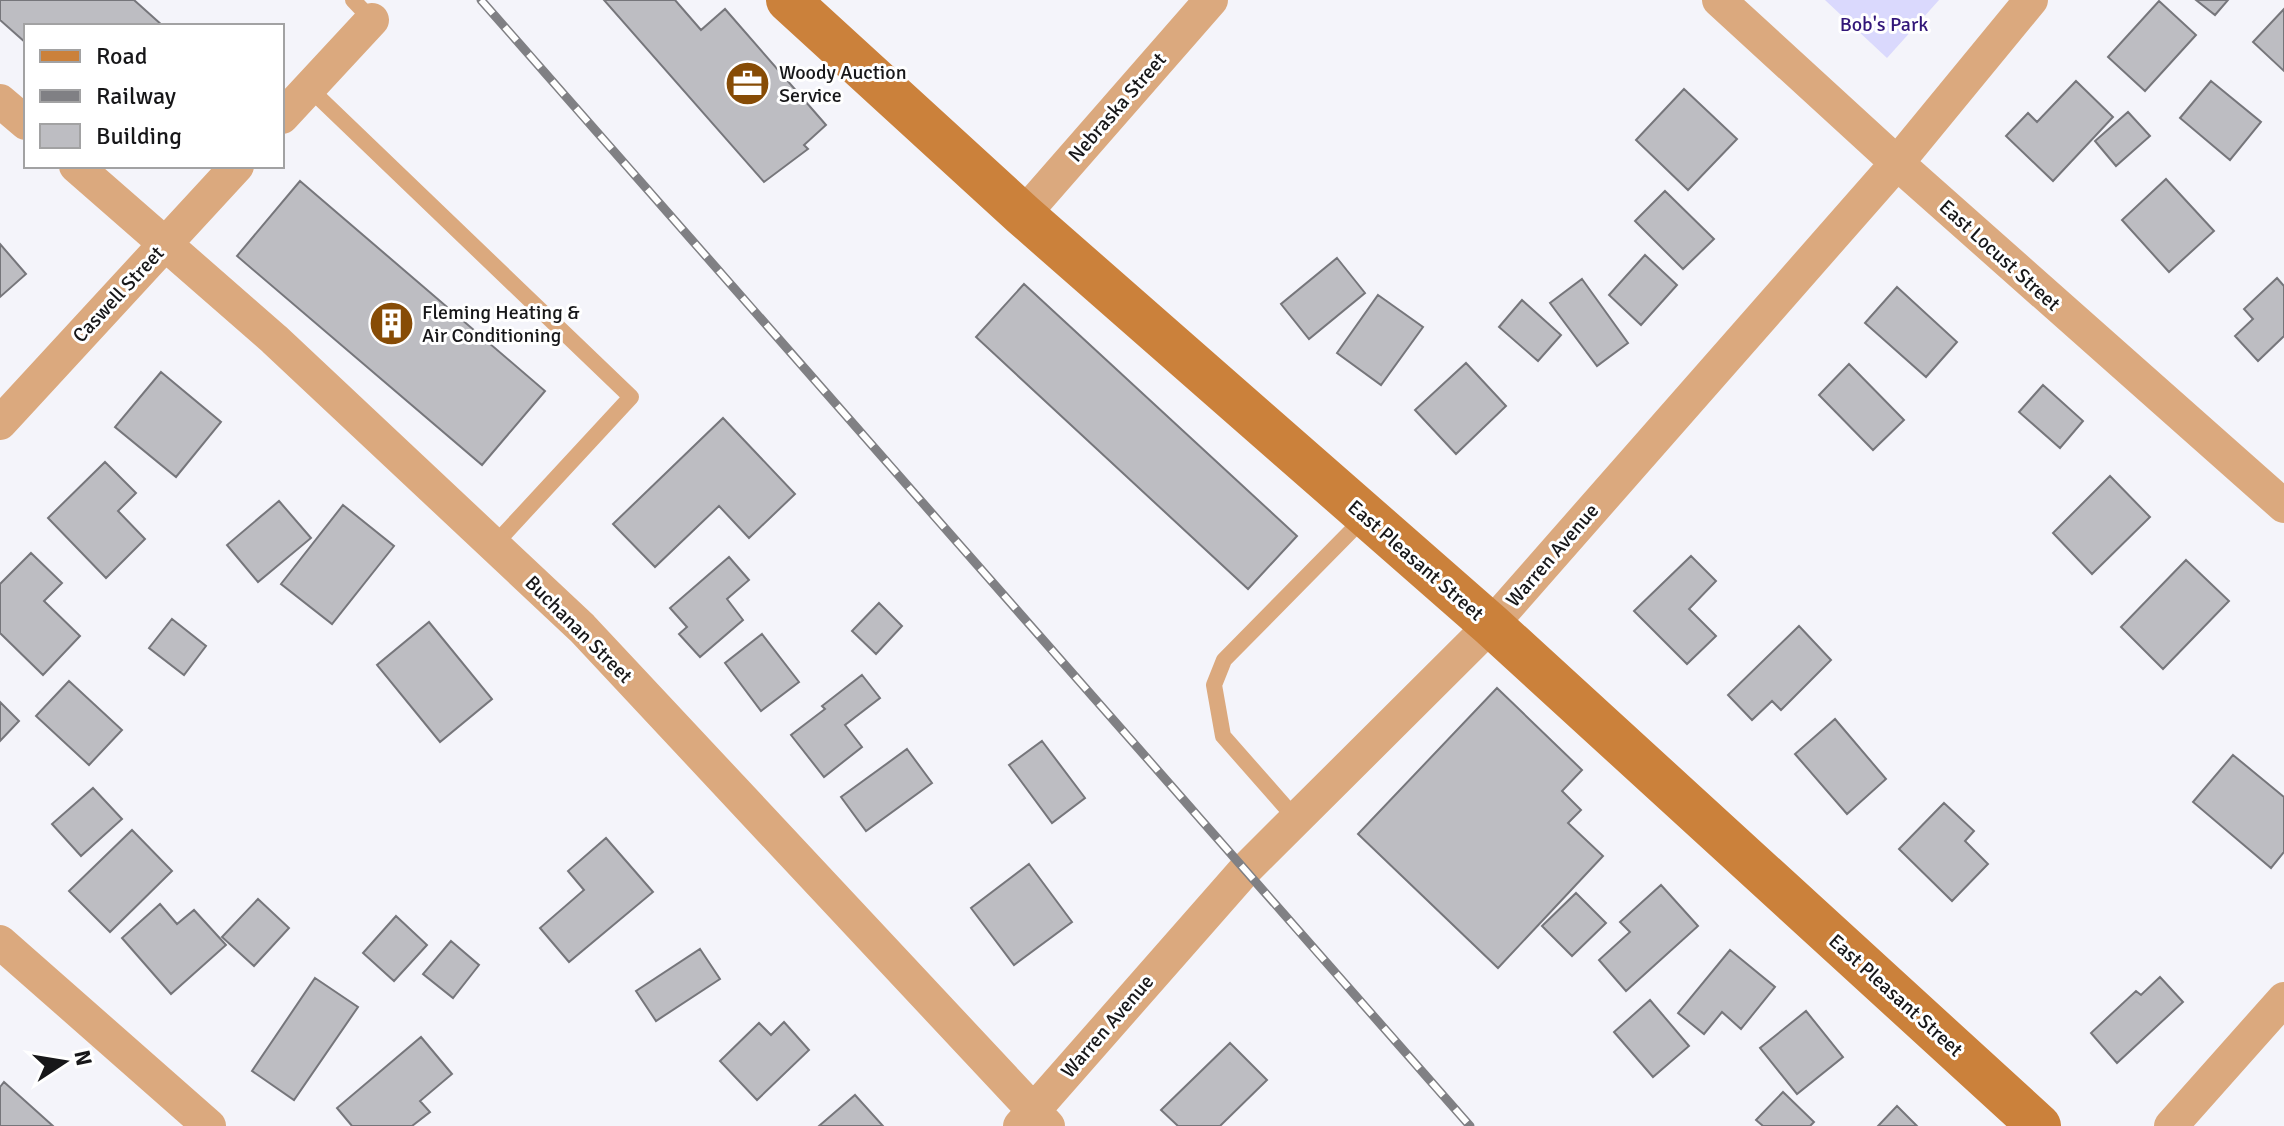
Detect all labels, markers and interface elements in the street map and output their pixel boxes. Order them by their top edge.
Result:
park label: Bob's Park [1840,12,1928,37]
legend [24,24,284,168]
text: Road [96,41,147,71]
street label: Nebraska Street [1063,47,1172,167]
office icon: Woody Auction Service [724,59,772,107]
place label: Woody Auction Service [779,60,907,108]
text: Railway [96,81,176,111]
text: Building [96,121,182,151]
street label: East Locust Street [1934,194,2065,316]
street label: Caswell Street [67,241,169,348]
building icon: Fleming Heating & Air Conditioning [367,299,415,347]
place label: Fleming Heating & Air Conditioning [422,300,580,348]
street label: East Pleasant Street [1343,495,1489,626]
street label: Warren Avenue [1501,499,1604,612]
street label: Buchanan Street [520,570,638,688]
street label: East Pleasant Street [1823,929,1968,1062]
street label: Warren Avenue [1056,970,1159,1083]
north arrow [24,1022,104,1102]
text: N [68,1048,98,1068]

